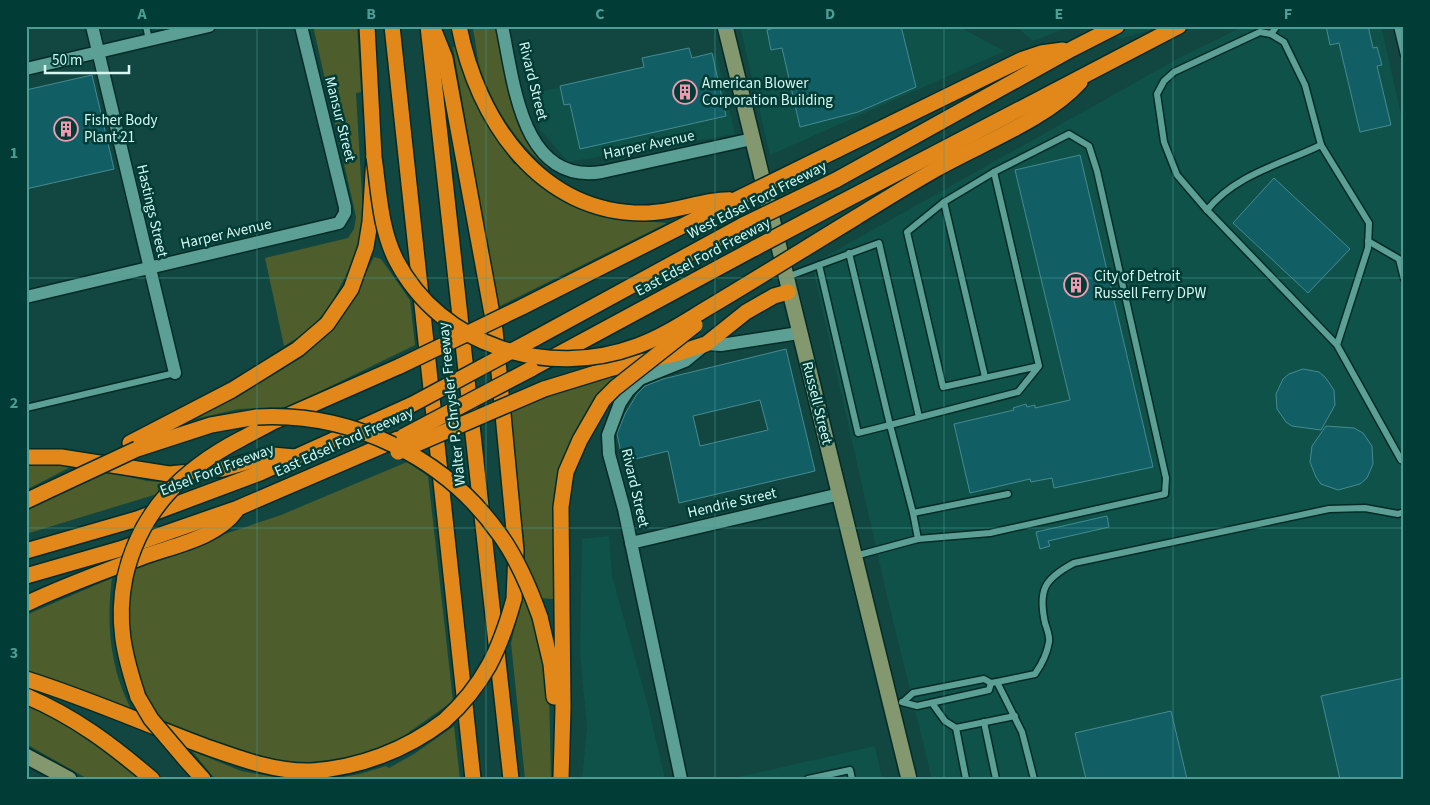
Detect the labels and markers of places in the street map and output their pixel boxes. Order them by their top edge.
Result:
place label: American Blower Corporation Building [702,73,833,111]
building icon: American Blower Corporation Building [672,79,698,105]
place label: Fisher Body Plant 21 [84,110,157,148]
building icon: Fisher Body Plant 21 [53,116,79,142]
place label: City of Detroit Russell Ferry DPW [1094,266,1207,304]
building icon: City of Detroit Russell Ferry DPW [1063,272,1089,298]

